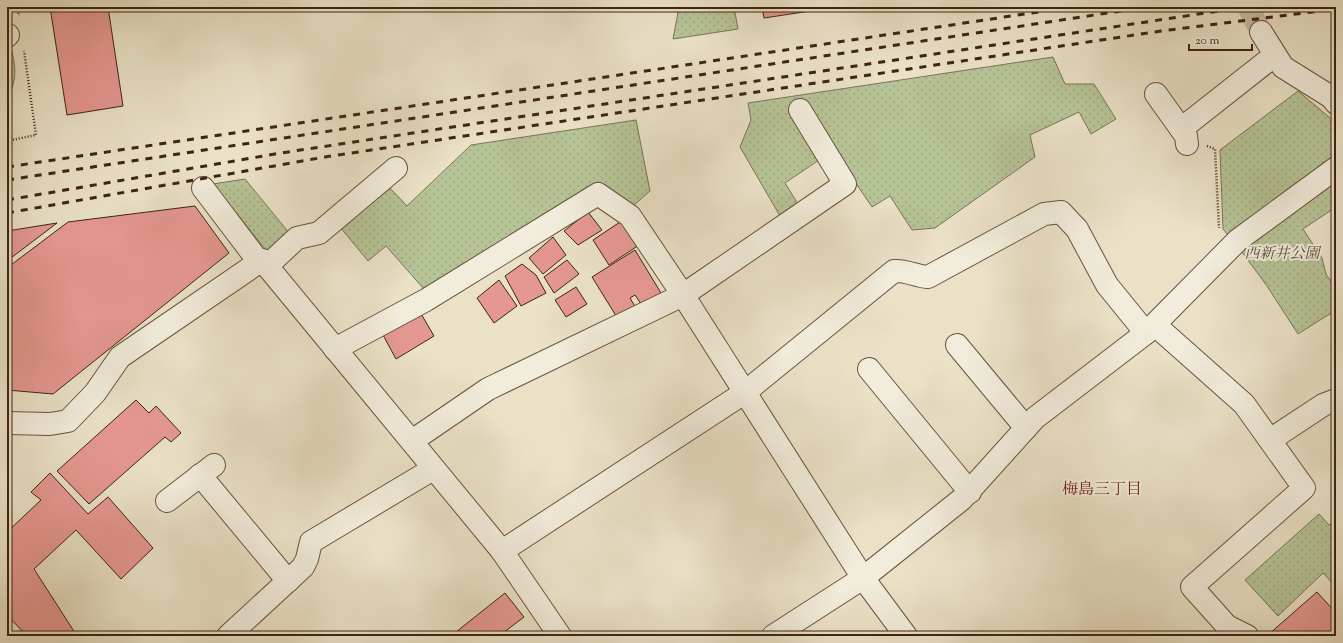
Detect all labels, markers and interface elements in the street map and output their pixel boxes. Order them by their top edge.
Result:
scale bar [1189,26,1252,52]
text: 20 m [1195,32,1220,50]
park label: 西新井公園 [1244,244,1322,265]
district label: 梅島三丁目 [1062,479,1142,502]

